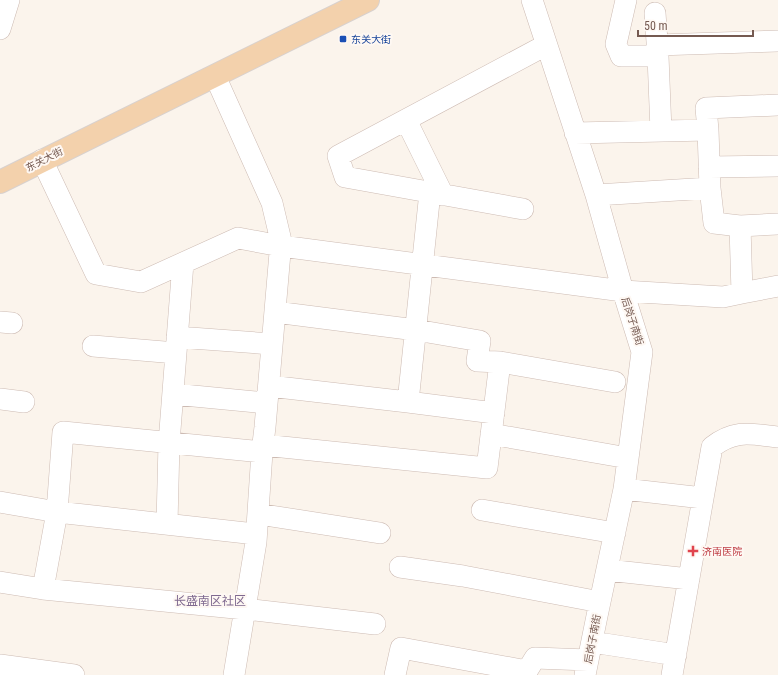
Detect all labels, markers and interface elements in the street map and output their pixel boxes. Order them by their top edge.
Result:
scale bar [638,12,753,38]
text: 50 m [644,19,668,33]
marker: 东关大街 [338,34,348,44]
place label: 东关大街 [351,34,391,45]
street label: 东关大街 [24,145,65,173]
street label: 后岗子南街 [620,296,645,347]
marker: 济南医院 [687,545,699,557]
place label: 济南医院 [702,546,742,557]
district label: 长盛南区社区 [174,594,246,608]
street label: 后岗子南街 [582,614,603,665]

